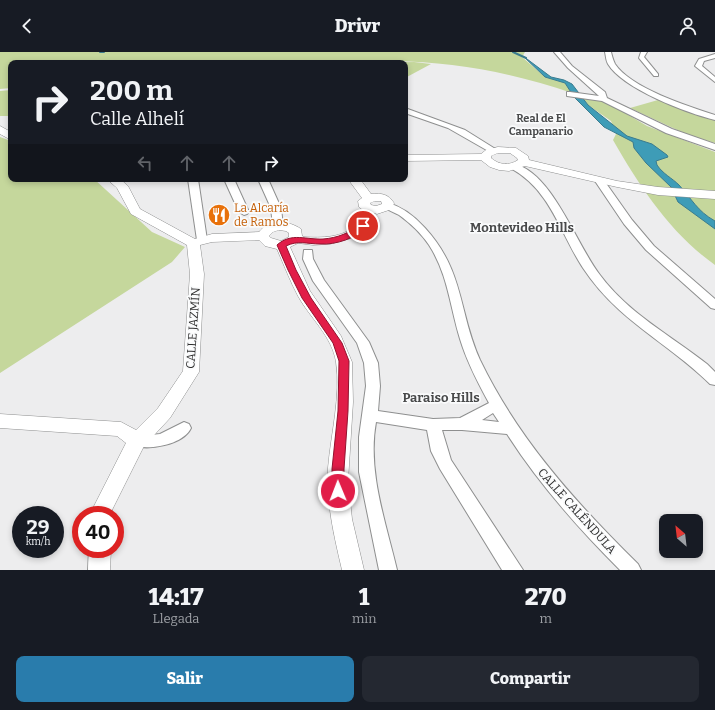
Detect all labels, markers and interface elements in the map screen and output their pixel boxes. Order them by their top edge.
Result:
icon: back [16,15,38,37]
text: Drivr [335,15,380,37]
icon: person [677,15,699,37]
text: 200 m [90,74,173,107]
icon: right [24,76,76,128]
text: Calle Alhelí [90,108,184,130]
district label: Real de El Campanario [509,112,573,138]
icon: left [134,152,156,174]
icon: ahead [176,152,198,174]
icon: ahead [218,152,240,174]
icon: right [260,152,282,174]
place label: La Alcaría de Ramos [234,201,289,229]
restaurant icon: La Alcaría de Ramos [206,202,232,228]
pin [346,209,380,243]
icon: arrive [352,215,374,237]
district label: Montevideo Hills [470,220,574,235]
street label: CALLE JAZMÍN [182,286,203,369]
district label: Paraiso Hills [402,390,480,405]
street label: CALLE CALÉNDULA [535,465,620,557]
position arrow [317,470,359,512]
speed limit sign: 40 [72,506,124,558]
north arrow [659,514,703,558]
map controls [659,514,703,558]
text: 29 [26,515,50,539]
text: km/h [26,536,50,548]
text: 14:17 [148,583,204,611]
text: 1 [359,583,370,611]
text: 270 [525,583,567,611]
text: Llegada [153,611,199,626]
text: min [352,611,376,626]
text: m [540,611,552,626]
button: Salir [16,656,354,702]
button: Compartir [362,656,699,702]

